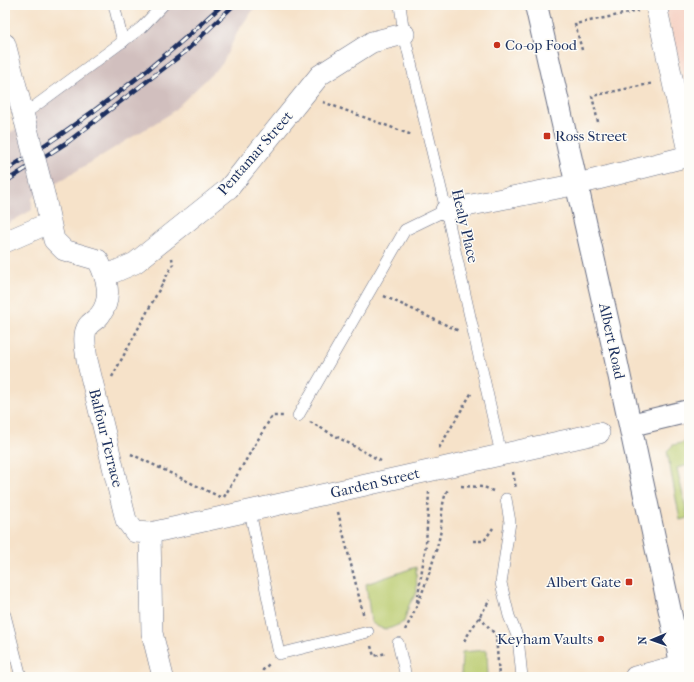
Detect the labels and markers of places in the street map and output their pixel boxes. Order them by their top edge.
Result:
place label: Co-op Food [505,36,578,54]
marker: Co-op Food [492,40,502,50]
place label: Ross Street [555,127,628,145]
marker: Ross Street [542,131,552,141]
place label: Albert Gate [546,573,622,591]
marker: Albert Gate [624,577,634,587]
place label: Keyham Vaults [497,630,593,648]
marker: Keyham Vaults [596,634,606,644]

